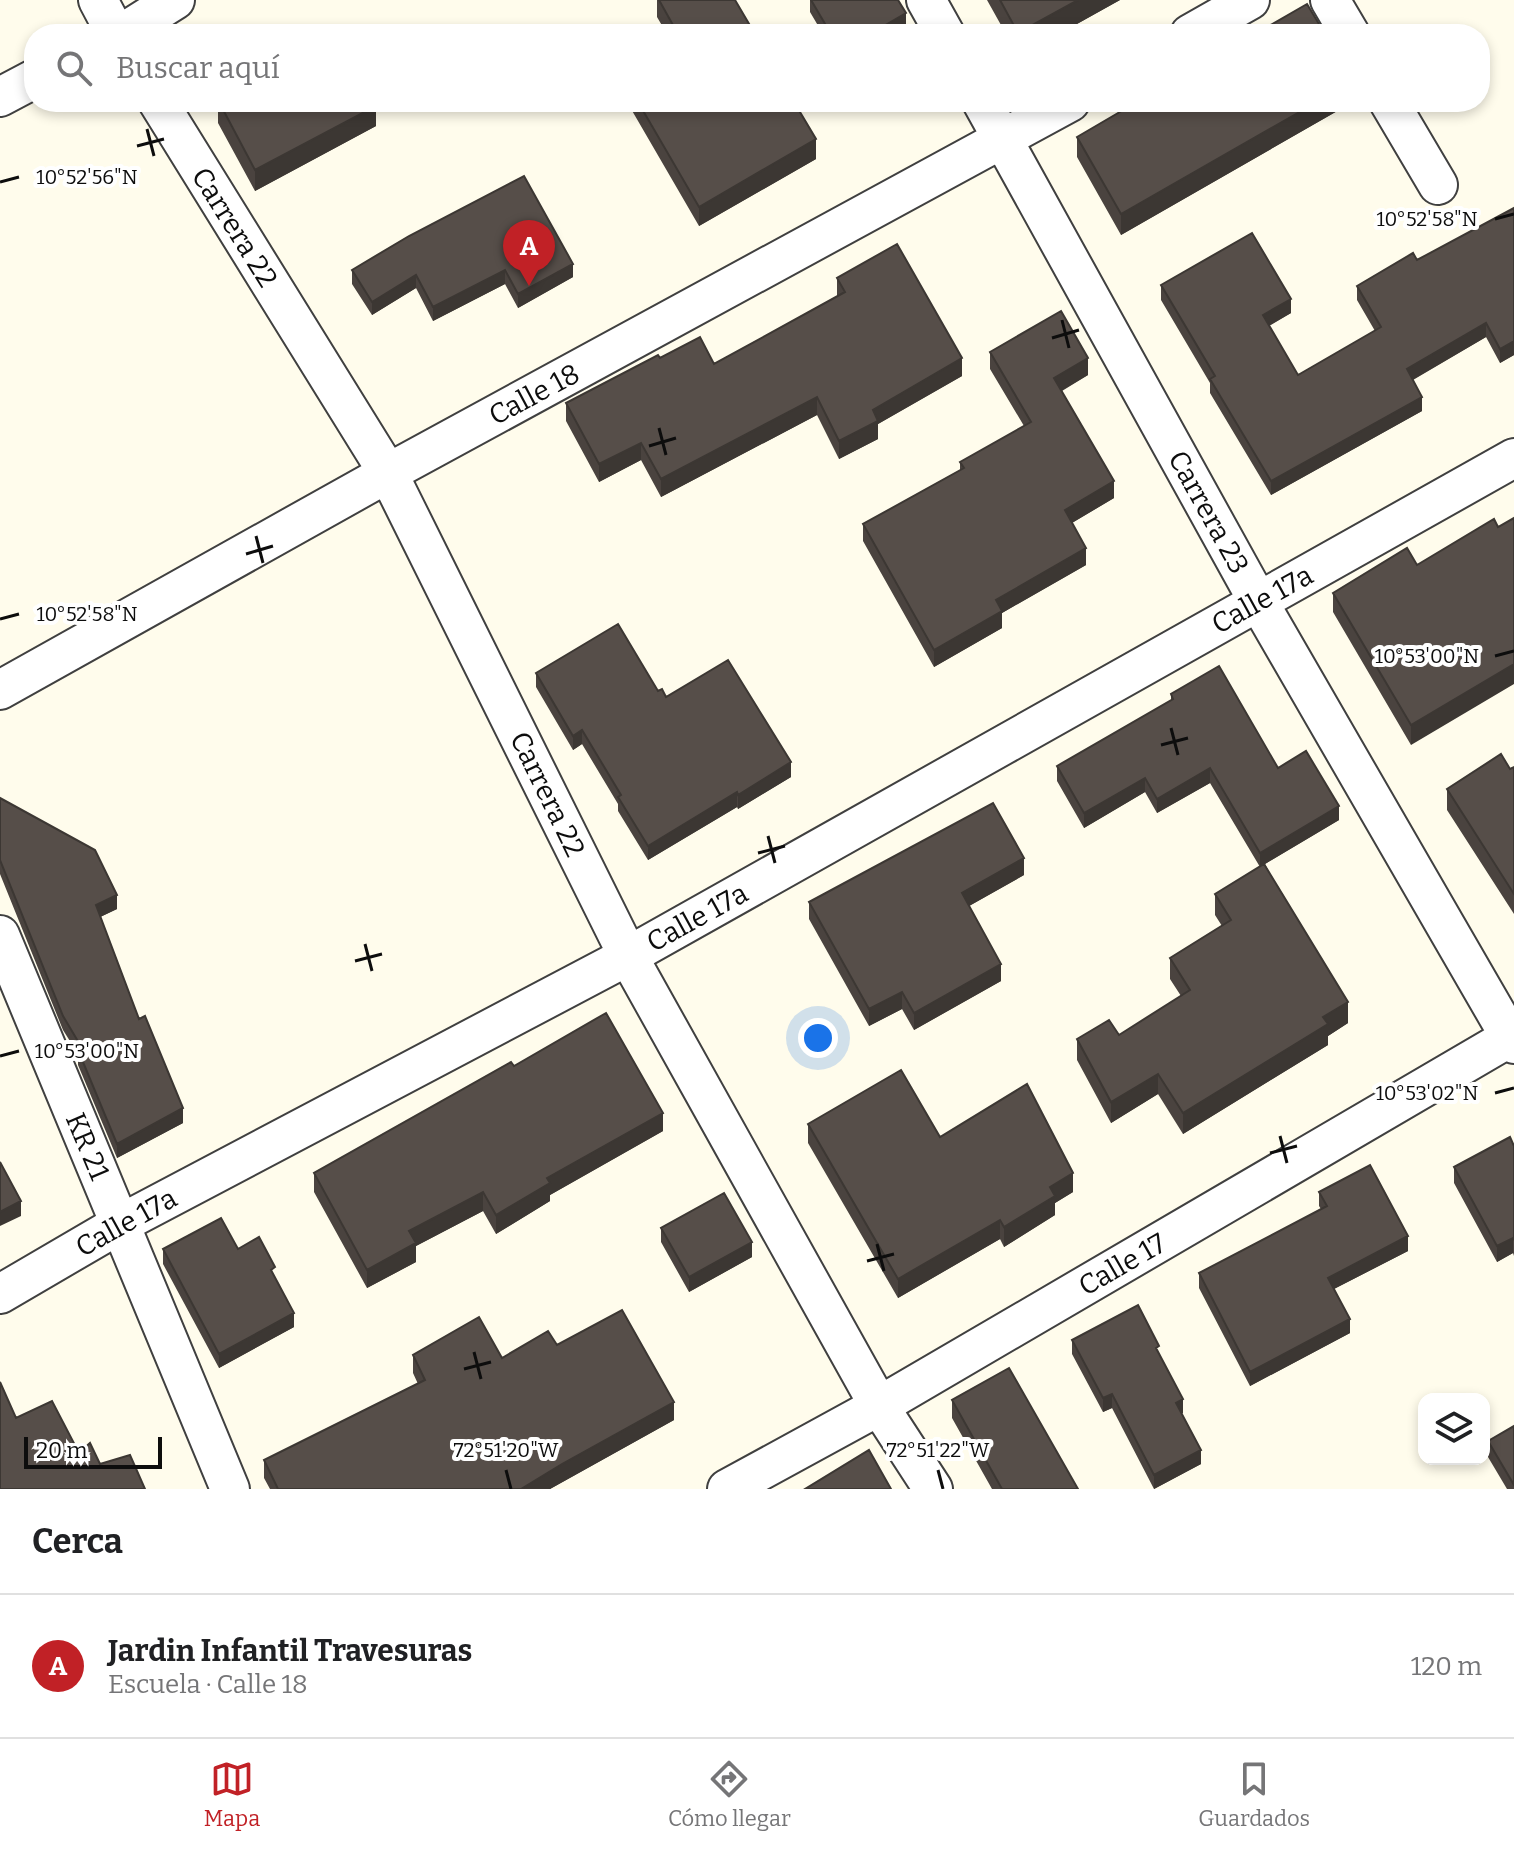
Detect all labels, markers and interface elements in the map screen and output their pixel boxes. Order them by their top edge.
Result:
search box [24,24,1490,112]
icon: search [52,46,96,90]
text: Buscar aquí [116,50,280,86]
street label: Carrera 22 [185,161,284,293]
text: 10°52'56"N [36,165,138,189]
text: 10°52'58"N [1376,207,1478,231]
pin: A [503,220,555,286]
street label: Calle 18 [483,357,585,432]
street label: Carrera 23 [1161,445,1256,579]
street label: Calle 17a [1206,558,1318,641]
text: 10°52'58"N [36,602,138,626]
text: 10°53'00"N [1375,644,1479,668]
street label: Carrera 22 [503,726,592,862]
street label: Calle 17a [641,876,753,959]
your location [798,1018,838,1058]
text: 10°53'00"N [35,1039,139,1063]
text: 10°53'02"N [1376,1081,1478,1105]
street label: KR 21 [59,1108,117,1185]
street label: Calle 17a [70,1181,182,1264]
street label: Calle 17 [1073,1226,1172,1302]
map controls [1418,1393,1490,1465]
button: layers [1418,1393,1490,1465]
scale bar [24,1433,162,1469]
text: 20 m [36,1437,87,1464]
text: 72°51'20"W [454,1438,559,1462]
text: 72°51'22"W [887,1438,990,1462]
text: Cerca [32,1521,123,1562]
text: Jardin Infantil Travesuras [108,1633,472,1669]
text: A [49,1651,67,1682]
text: 120 m [1411,1651,1482,1682]
text: Escuela · Calle 18 [108,1669,308,1700]
tab: Mapa [204,1757,260,1832]
tab: Cómo llegar [668,1757,791,1832]
tab: Guardados [1198,1757,1310,1832]

